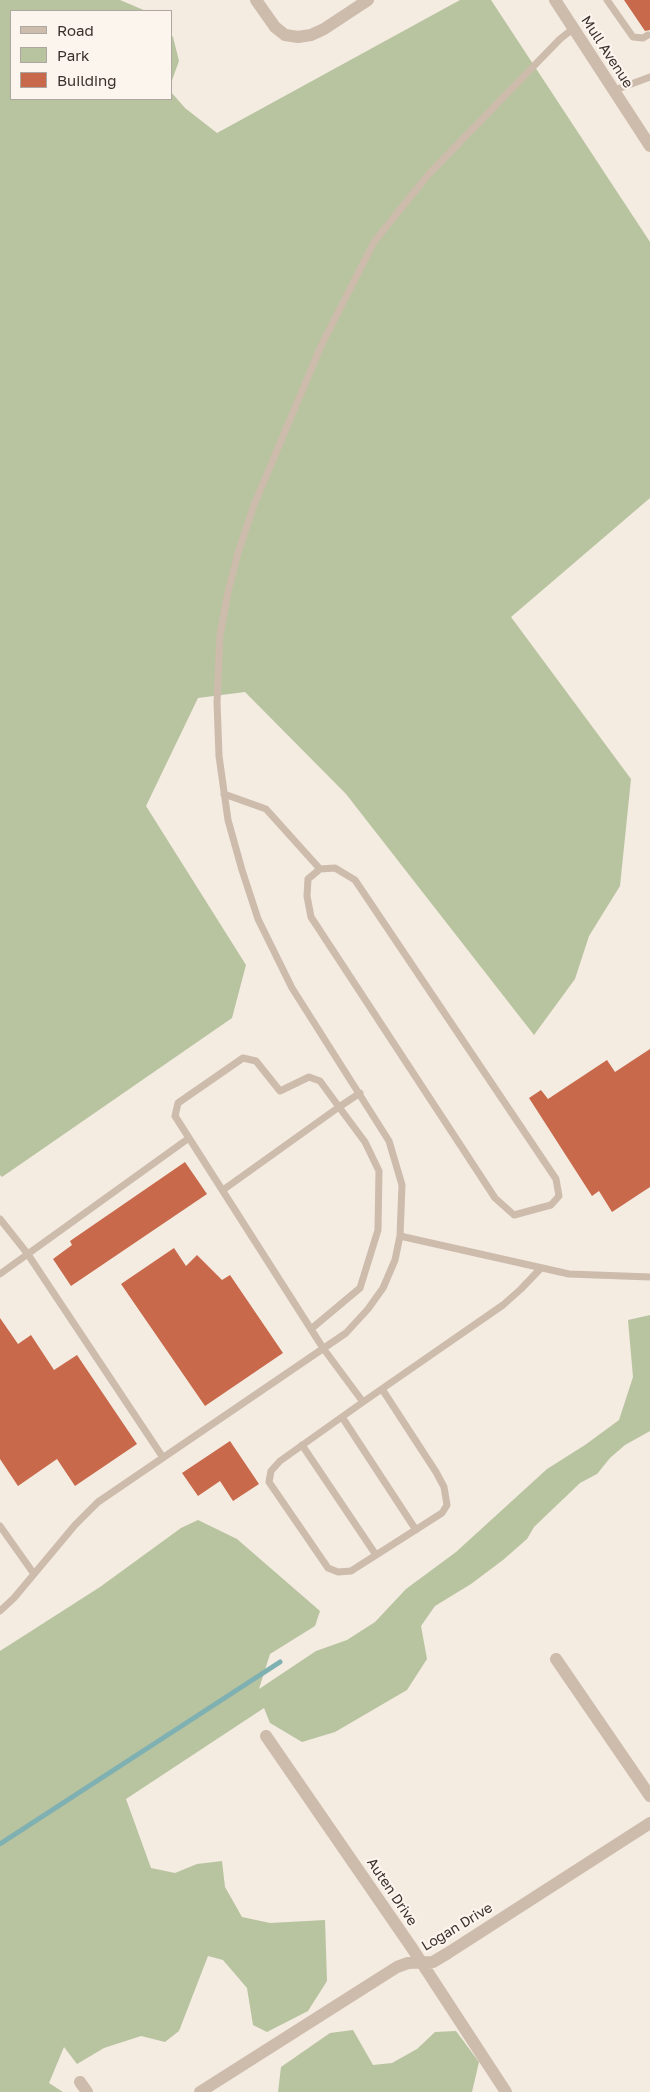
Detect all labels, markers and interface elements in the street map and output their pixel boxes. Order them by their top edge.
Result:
legend [10,10,172,100]
street label: Mull Avenue [578,13,636,91]
text: Road [57,21,94,39]
text: Park [57,46,89,64]
text: Building [57,71,117,89]
street label: Auten Drive [363,1855,421,1929]
street label: Logan Drive [419,1899,495,1955]

